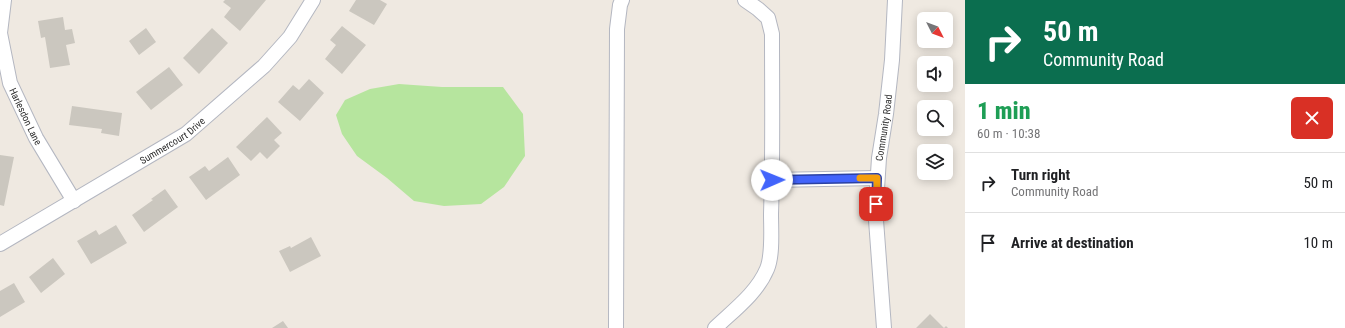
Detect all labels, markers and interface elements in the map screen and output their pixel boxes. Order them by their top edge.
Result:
north arrow [917,12,953,48]
map controls [917,12,953,180]
text: 50 m [1043,15,1099,48]
icon: right [977,16,1029,68]
text: Community Road [1043,49,1164,70]
button: sound [917,56,953,92]
street label: Harlesdon Lane [8,86,44,147]
street label: Community Road [873,94,894,161]
text: 1 min [977,97,1031,125]
button: close [1291,97,1333,139]
button: search [917,100,953,136]
street label: Summercourt Drive [138,115,207,166]
text: 60 m · 10:38 [977,126,1040,141]
button: layers [917,144,953,180]
position arrow [751,159,793,201]
text: Turn right [1011,166,1070,184]
icon: right [977,172,999,194]
text: 50 m [1303,174,1333,192]
text: Community Road [1011,184,1098,199]
pin [859,187,893,221]
icon: arrive [865,193,887,215]
icon: arrive [977,232,999,254]
text: Arrive at destination [1011,234,1134,252]
text: 10 m [1303,234,1333,252]

